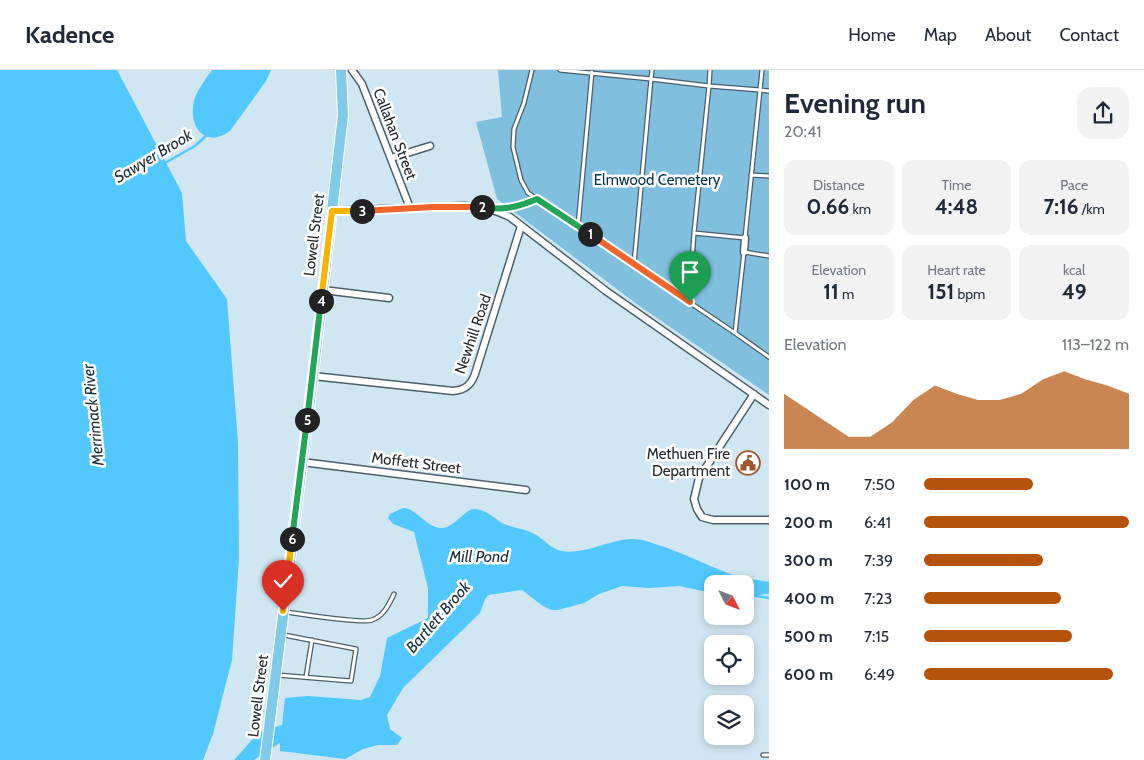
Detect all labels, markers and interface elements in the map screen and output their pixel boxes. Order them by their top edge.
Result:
text: Kadence [25,20,114,49]
text: Home [848,24,896,46]
text: Map [924,24,957,46]
text: About [985,24,1031,46]
text: Contact [1059,24,1119,46]
street label: Callahan Street [369,86,421,182]
text: Evening run [784,86,926,120]
button: share [1077,87,1129,139]
text: 20:41 [784,122,821,141]
water label: Sawyer Brook [111,125,196,187]
park label: Elmwood Cemetery [594,171,721,189]
text: Distance [813,176,865,194]
text: Time [942,176,971,194]
text: Pace [1060,176,1088,194]
street label: Lowell Street [300,193,328,277]
pin: 2 [470,194,494,220]
text: 0.66 [807,194,849,219]
text: 4:48 [935,194,978,219]
text: 7:16 [1044,194,1079,219]
pin: 3 [350,198,374,224]
text: 2 [479,198,486,216]
text: km [849,200,871,218]
text: /km [1079,200,1105,218]
text: 3 [359,202,366,220]
pin: 1 [578,222,602,246]
text: 1 [588,225,593,243]
pin [669,251,711,302]
icon: arrive [676,258,704,286]
text: Elevation [811,261,866,279]
text: Heart rate [927,261,986,279]
text: kcal [1063,261,1085,279]
text: 11 [823,279,839,304]
text: 151 [928,279,954,304]
text: 49 [1062,279,1087,304]
text: m [839,285,854,303]
text: bpm [954,285,985,303]
pin: 4 [308,288,334,314]
text: 4 [317,292,326,310]
street label: Newhill Road [451,292,495,376]
text: Elevation [784,335,847,354]
text: 113–122 m [1062,335,1129,354]
water label: Merrimack River [78,362,108,468]
pin: 5 [294,408,320,432]
text: 5 [304,411,311,429]
place label: Methuen Fire Department [647,445,730,480]
street label: Moffett Street [370,449,462,477]
public building icon: Methuen Fire Department [735,450,761,476]
text: 100 m [784,475,830,494]
text: 7:50 [864,475,895,494]
text: 200 m [784,513,833,532]
text: 6:41 [864,513,891,532]
pin: 6 [280,526,304,552]
text: 6 [289,530,296,548]
water label: Mill Pond [448,547,509,566]
text: 300 m [784,551,833,570]
text: 7:39 [864,551,893,570]
pin [262,560,304,611]
icon: check [269,567,297,595]
north arrow [704,575,754,625]
map controls [704,575,754,745]
water label: Bartlett Brook [402,577,475,657]
text: 400 m [784,589,834,608]
text: 7:23 [864,589,892,608]
text: 500 m [784,627,833,646]
text: 7:15 [864,627,889,646]
button: locate [704,635,754,685]
street label: Lowell Street [244,654,272,738]
text: 600 m [784,665,833,684]
text: 6:49 [864,665,895,684]
button: layers [704,695,754,745]

